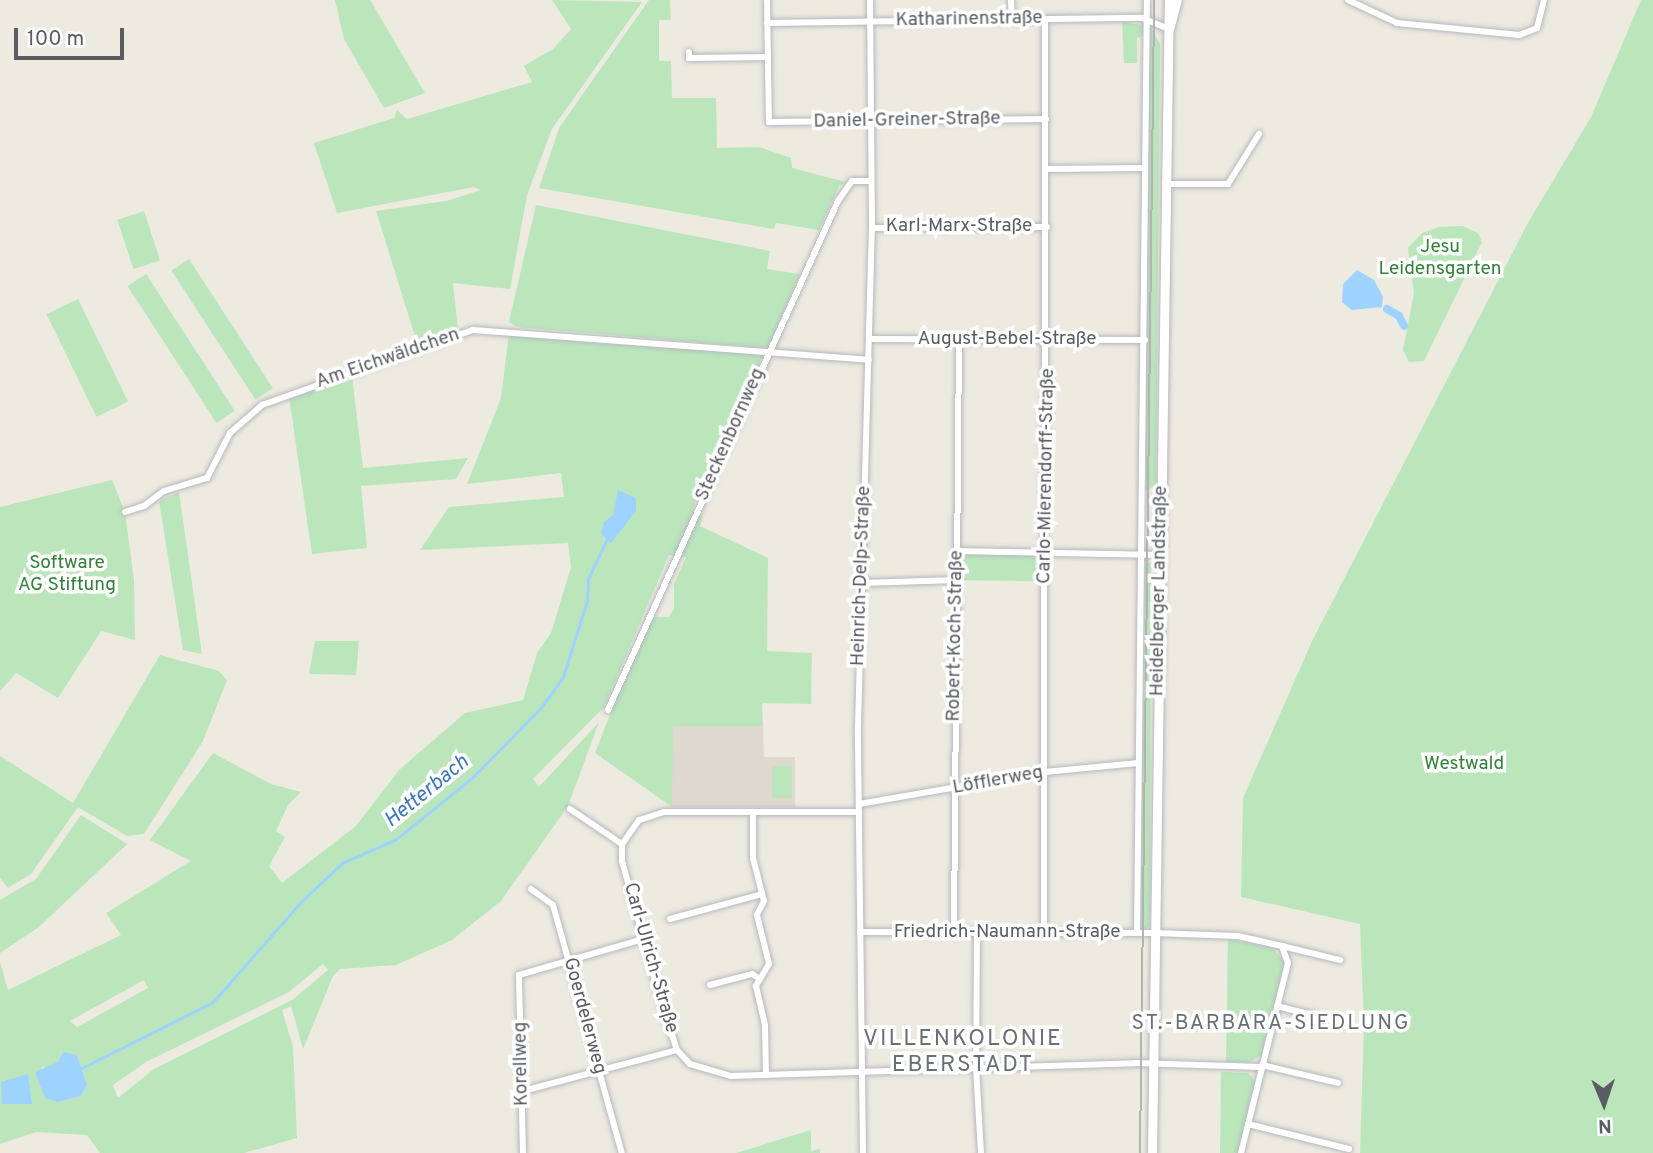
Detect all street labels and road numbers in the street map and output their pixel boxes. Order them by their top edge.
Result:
street label: Katharinenstraße [895,7,1043,33]
street label: Daniel-Greiner-Straße [813,108,1001,134]
street label: Karl-Marx-Straße [886,216,1032,238]
street label: Am Eichwäldchen [313,324,463,394]
street label: August-Bebel-Straße [918,329,1096,351]
street label: Steckenbornweg [692,365,770,505]
street label: Carlo-Mierendorff-Straße [1034,368,1060,584]
street label: Heinrich-Delp-Straße [847,485,877,667]
street label: Heidelberger Landstraße [1147,485,1173,697]
street label: Robert-Koch-Straße [943,550,969,722]
street label: Löfflerweg [951,762,1045,800]
street label: Carl-Ulrich-Straße [618,880,682,1036]
street label: Friedrich-Naumann-Straße [894,922,1120,944]
street label: Goerdelerweg [558,955,610,1077]
street label: Korellweg [510,1022,534,1106]

